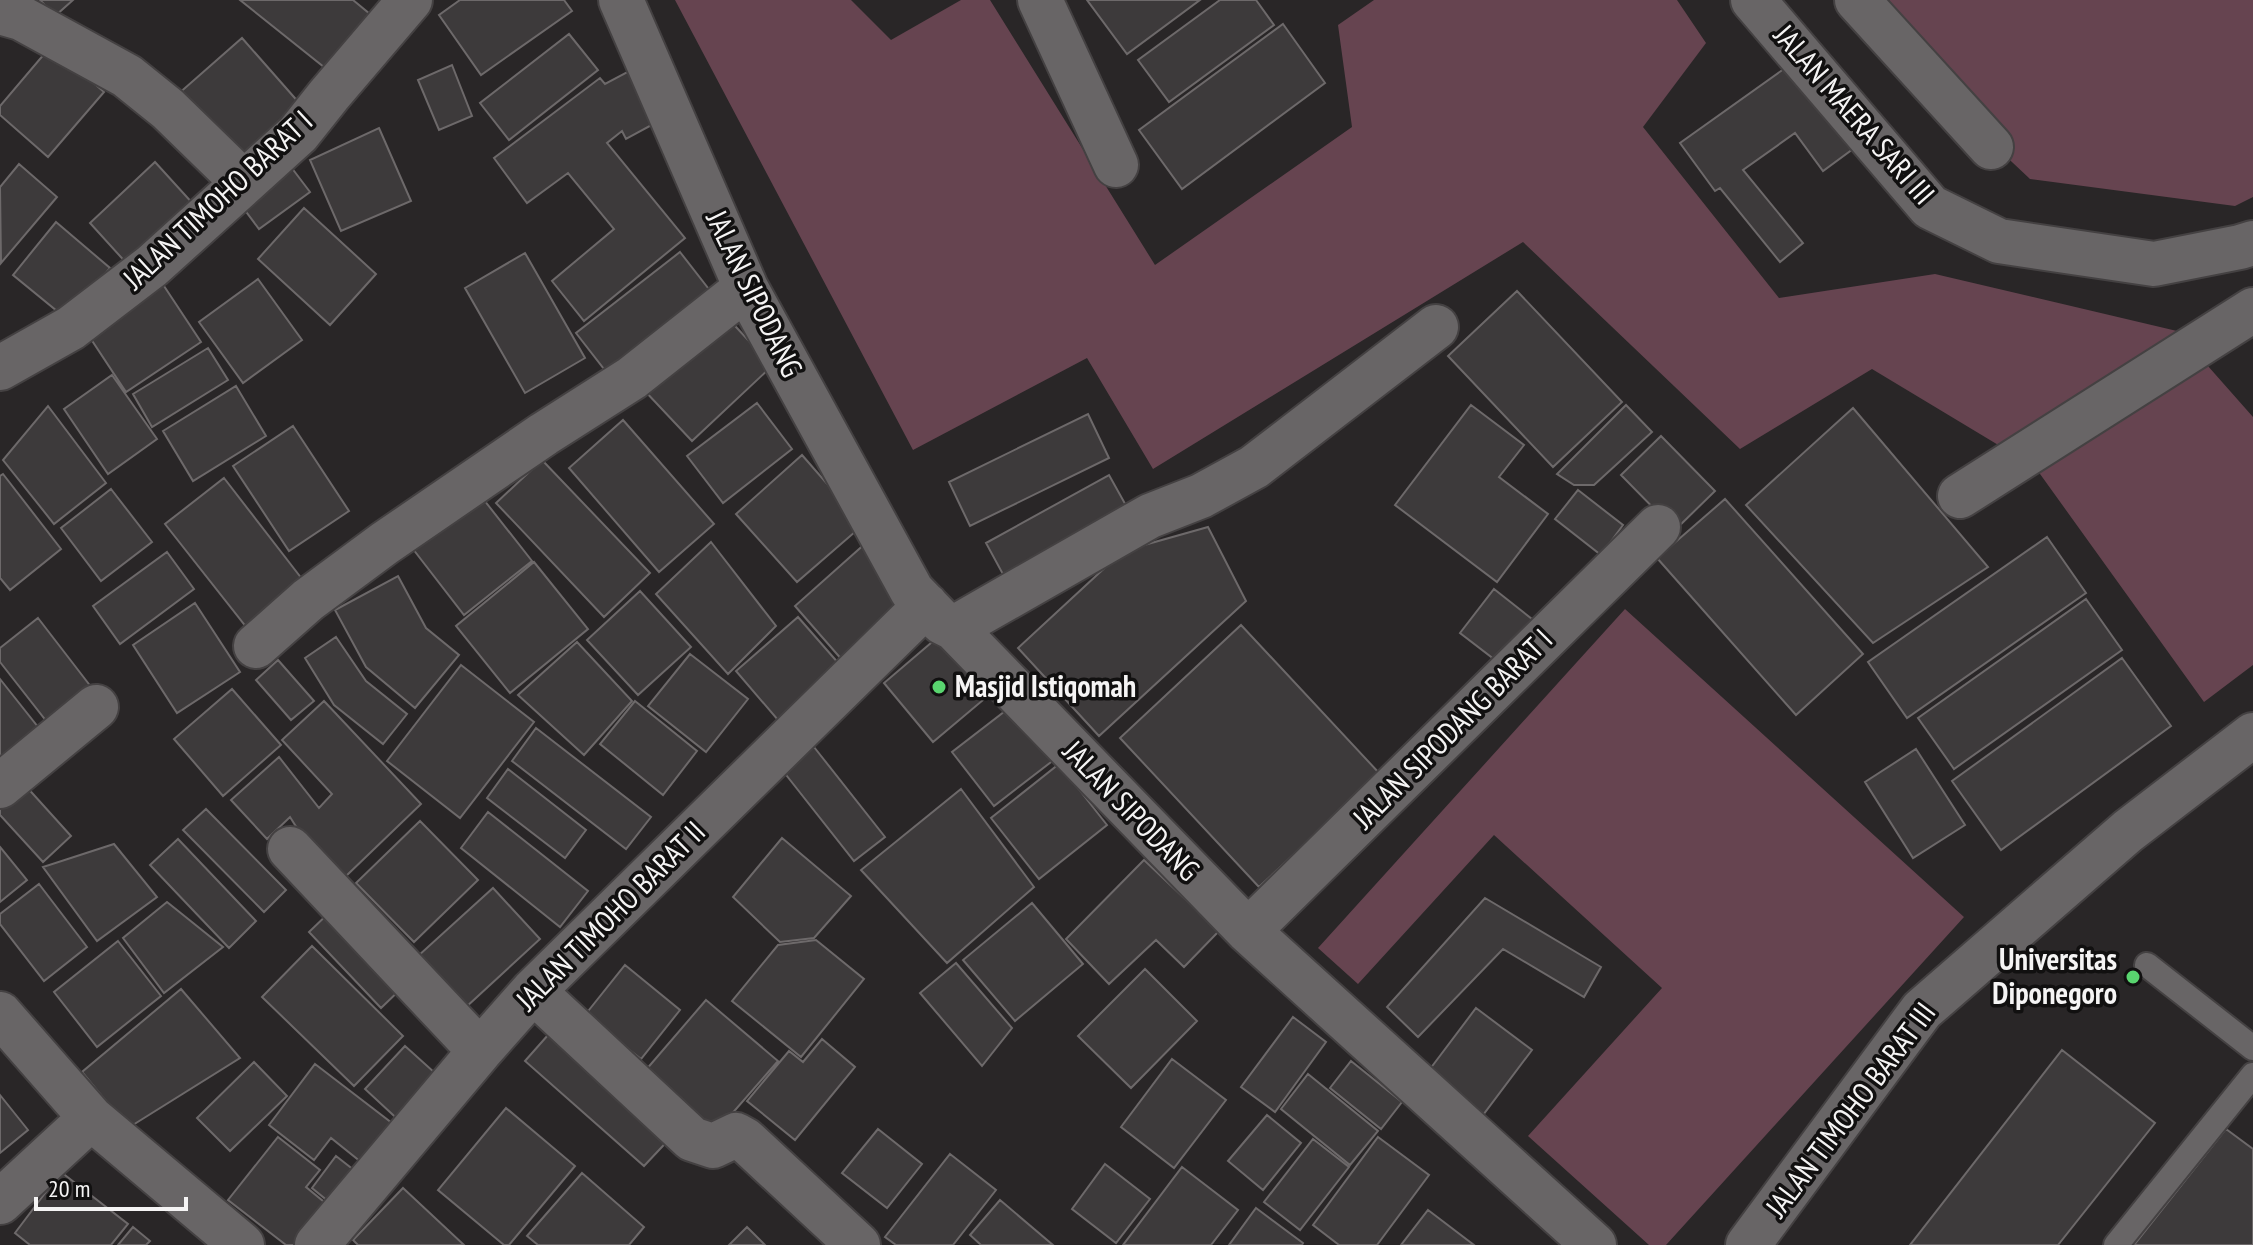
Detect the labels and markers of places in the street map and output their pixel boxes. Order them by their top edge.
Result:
place label: Masjid Istiqomah [955,666,1136,705]
marker: Masjid Istiqomah [930,678,948,696]
place label: Universitas Diponegoro [1992,939,2117,1012]
marker: Universitas Diponegoro [2124,968,2142,986]

